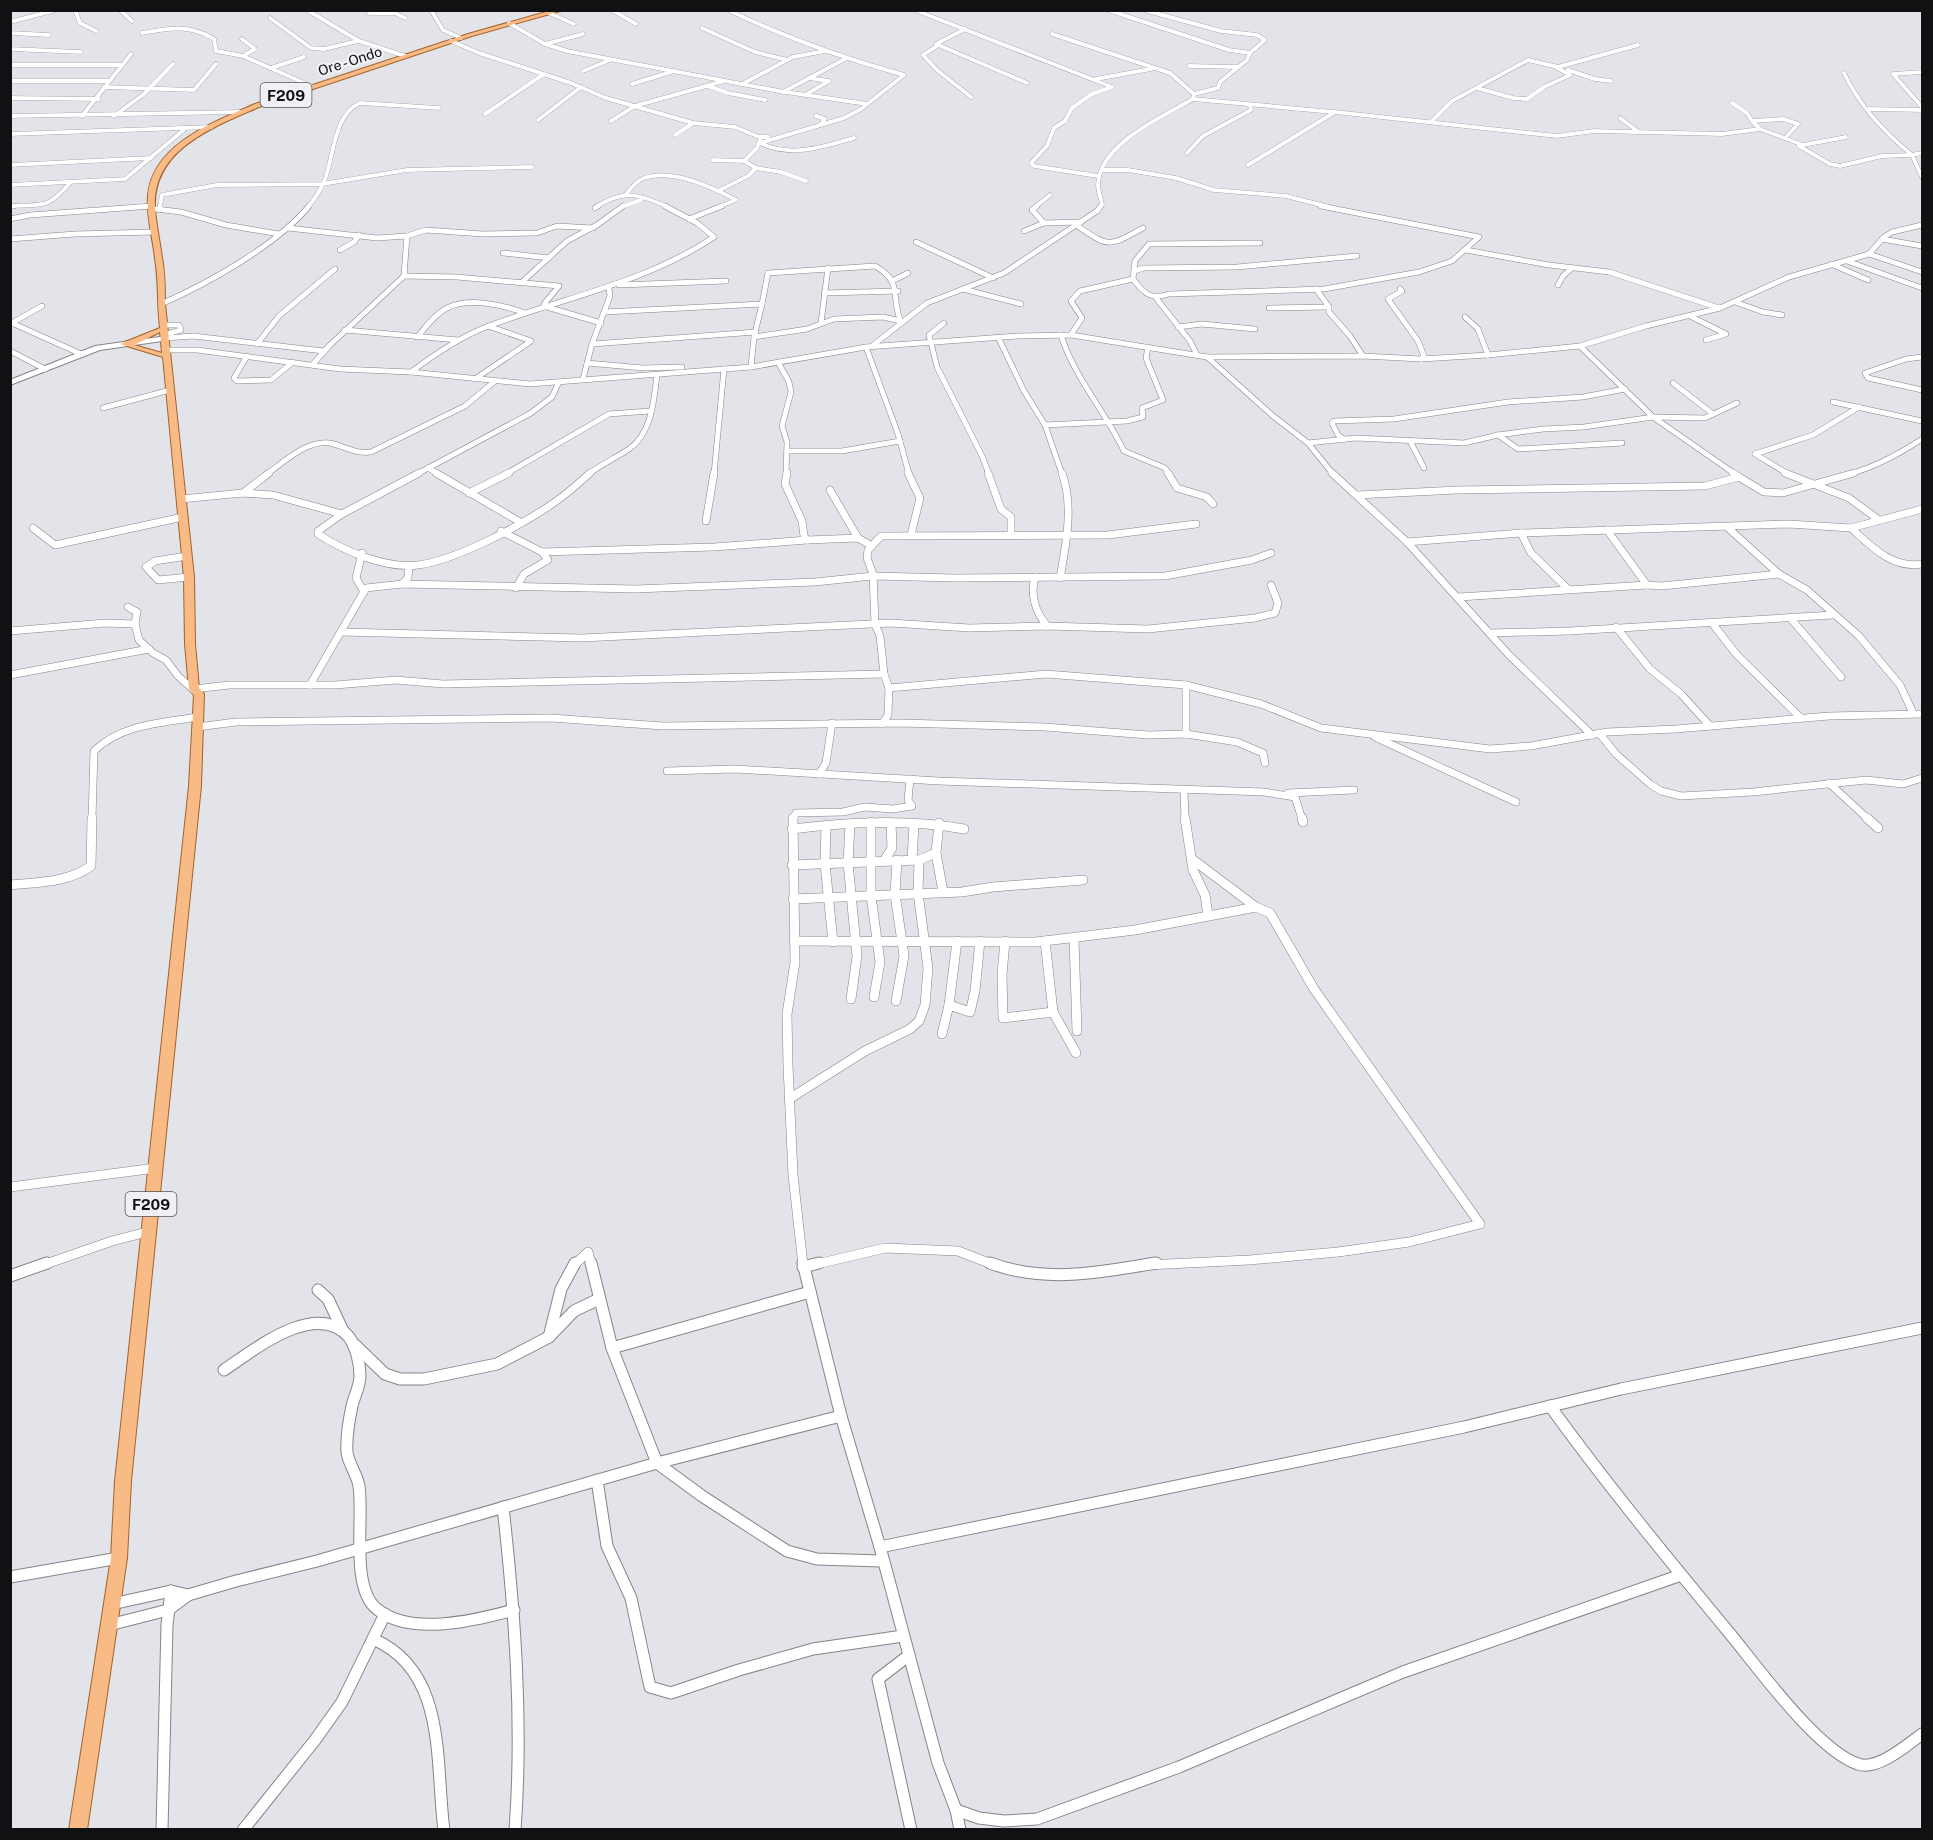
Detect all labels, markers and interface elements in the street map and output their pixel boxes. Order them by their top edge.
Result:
street label: Ore - Ondo [316,43,384,79]
road number: F209 [260,83,312,107]
road number: F209 [126,1192,176,1216]

